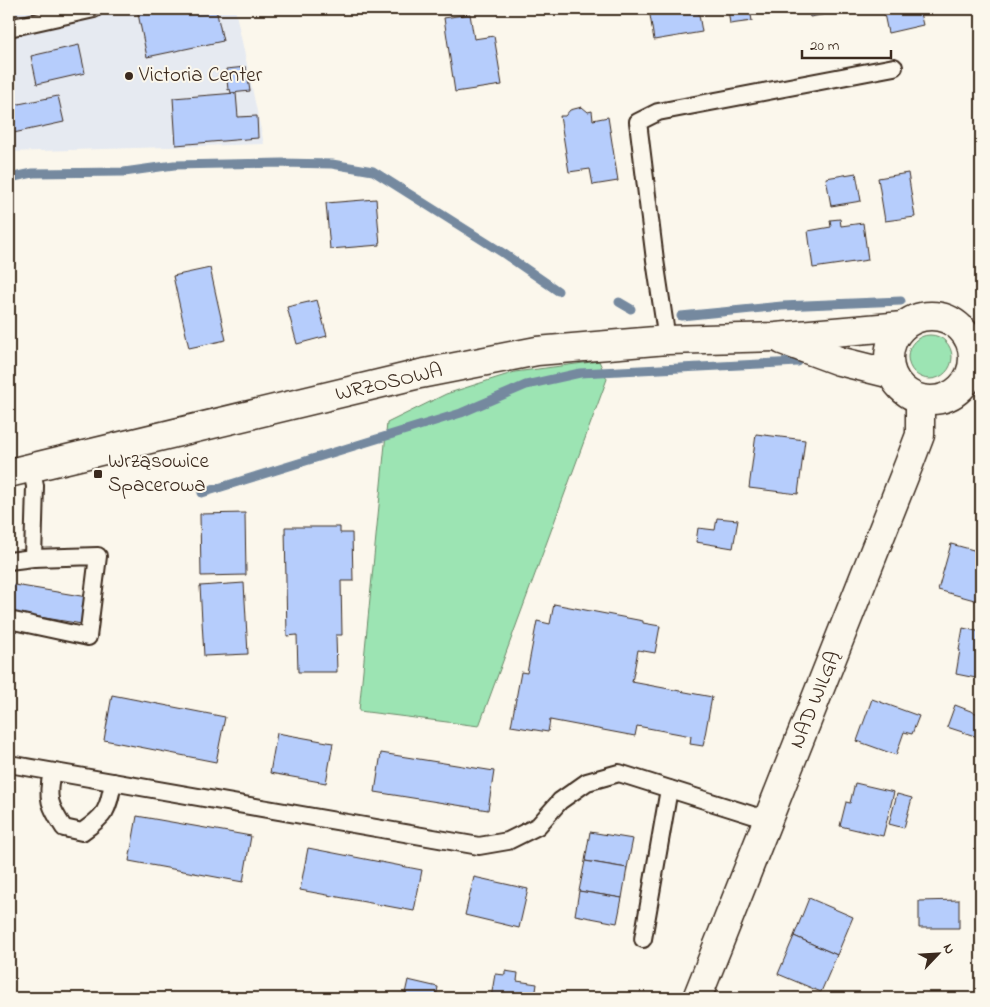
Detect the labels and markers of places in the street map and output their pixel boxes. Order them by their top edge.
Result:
place label: Victoria Center [138,61,263,91]
marker: Victoria Center [123,70,135,82]
place label: Wrząsowice Spacerowa [108,447,209,501]
marker: Wrząsowice Spacerowa [92,468,104,480]

